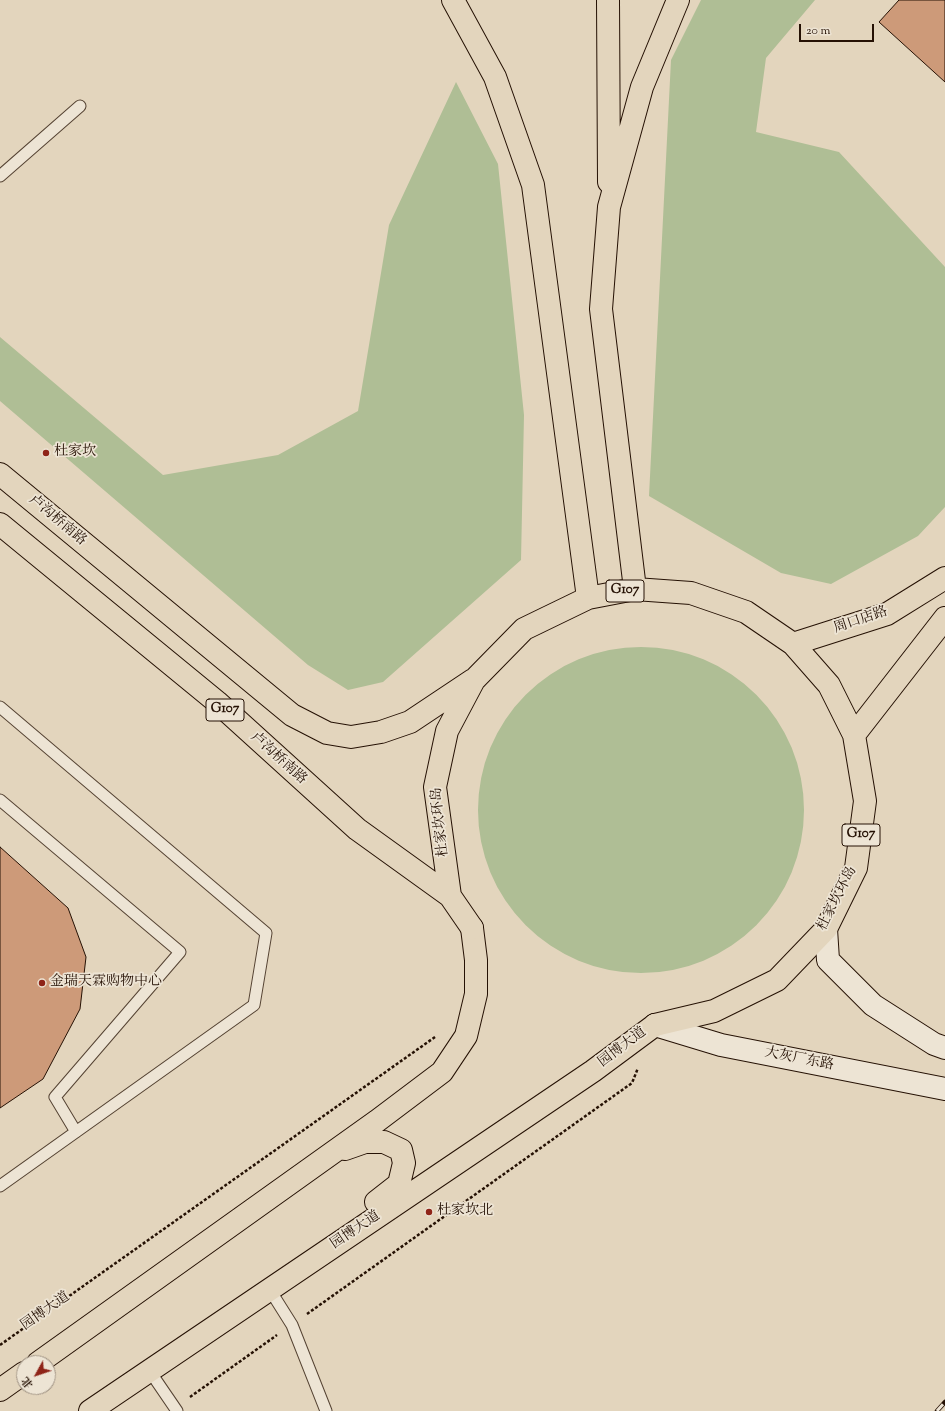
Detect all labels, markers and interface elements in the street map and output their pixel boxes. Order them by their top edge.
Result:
scale bar [801,16,876,42]
text: 20 m [806,22,830,40]
place label: 杜家坎 [54,445,96,461]
marker: 杜家坎 [41,448,51,458]
street label: 卢沟桥南路 [25,492,89,550]
road number: G107 [606,580,644,602]
street label: 周口店路 [832,604,890,638]
road number: G107 [206,699,244,721]
street label: 卢沟桥南路 [246,729,310,789]
street label: 杜家坎环岛 [429,786,453,858]
road number: G107 [842,824,880,846]
street label: 杜家坎环岛 [815,864,861,934]
place label: 金瑞天霖购物中心 [50,975,162,991]
marker: 金瑞天霖购物中心 [37,978,47,988]
street label: 园博大道 [596,1024,650,1072]
street label: 大灰厂东路 [763,1045,835,1075]
place label: 杜家坎北 [437,1204,493,1220]
marker: 杜家坎北 [424,1207,434,1217]
street label: 园博大道 [328,1208,384,1254]
street label: 园博大道 [18,1289,74,1335]
north arrow [16,1355,56,1395]
text: 北 [18,1373,37,1391]

